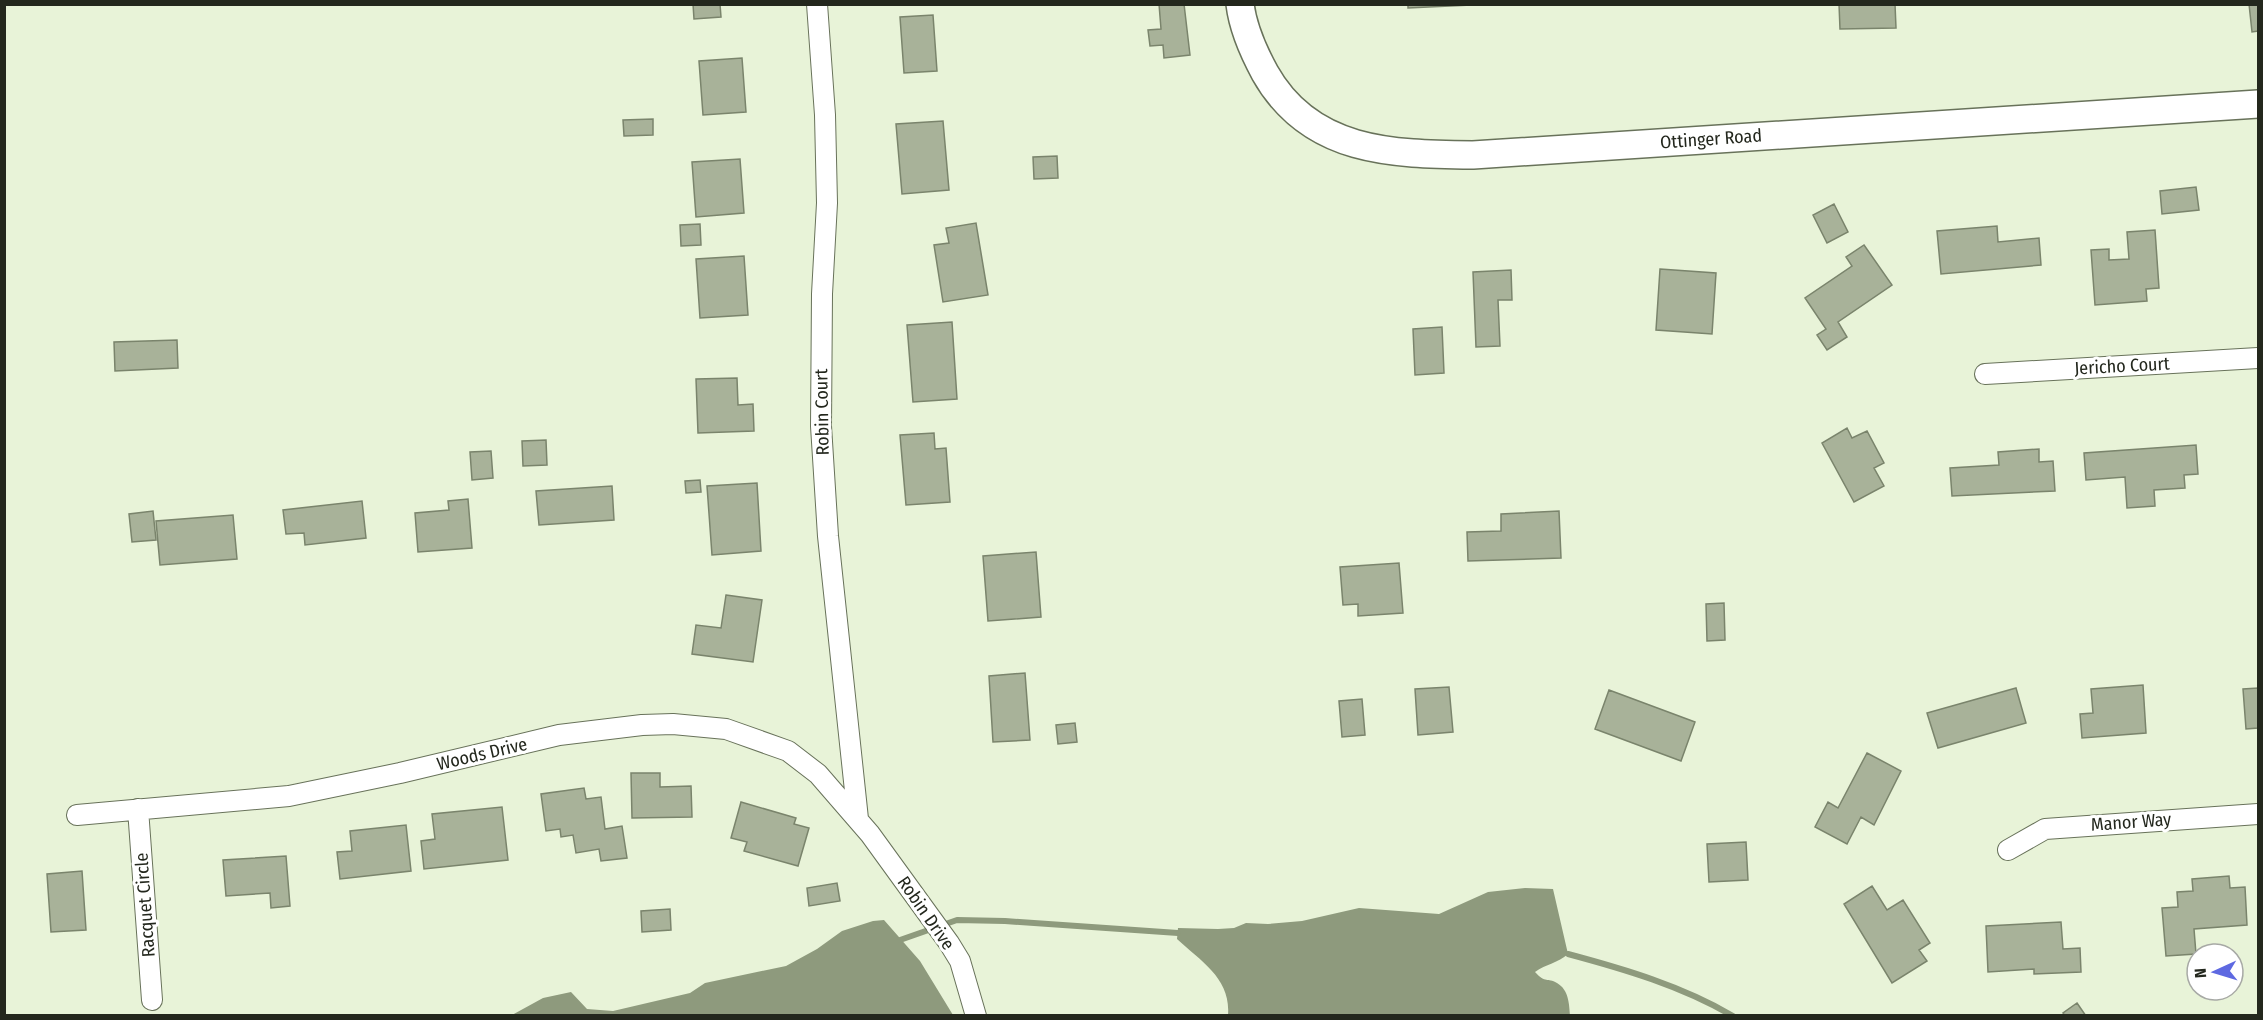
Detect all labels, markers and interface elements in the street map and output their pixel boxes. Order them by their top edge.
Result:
street label: Ottinger Road [1659,124,1763,154]
street label: Jericho Court [2074,353,2170,379]
street label: Robin Court [810,368,834,456]
street label: Woods Drive [435,733,529,775]
street label: Manor Way [2090,808,2172,836]
street label: Racquet Circle [130,852,160,958]
street label: Robin Drive [893,872,959,954]
north arrow [2185,942,2245,1002]
text: N [2191,968,2210,978]

